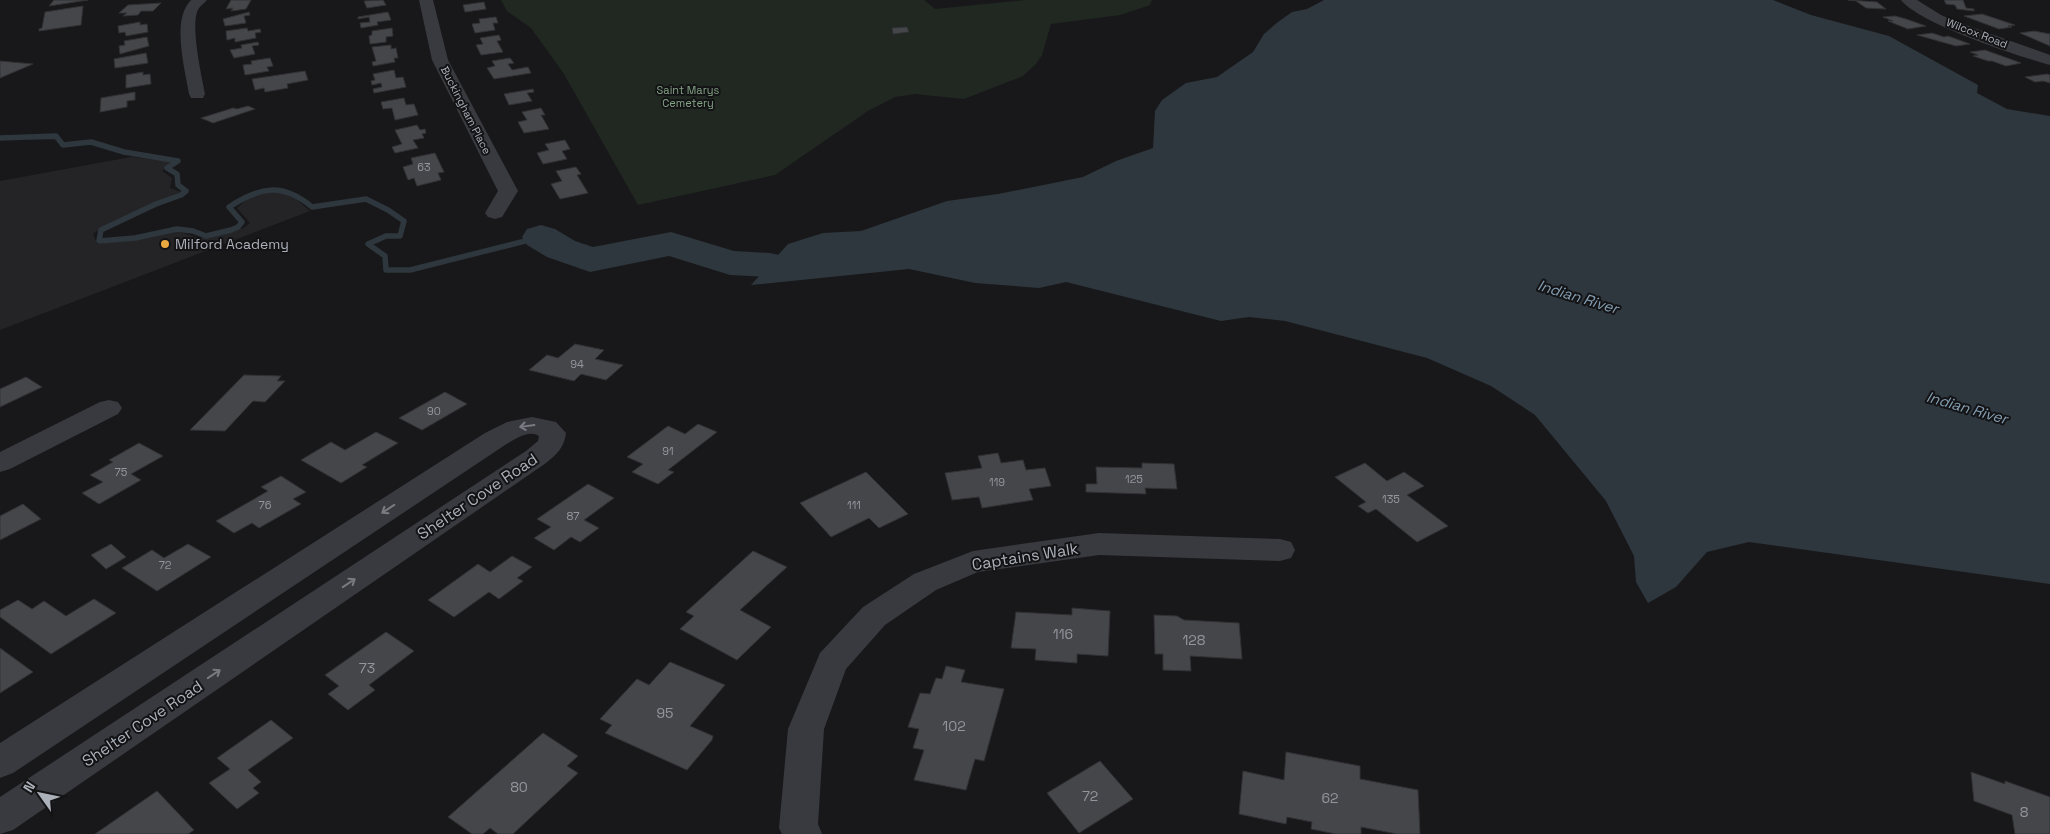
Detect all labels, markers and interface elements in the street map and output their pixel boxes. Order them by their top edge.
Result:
street label: Wilcox Road [1944,15,2010,51]
street label: Buckingham Place [438,64,494,156]
park label: Saint Marys Cemetery [657,83,720,110]
house number: 63 [417,160,431,174]
place label: Milford Academy [175,235,289,253]
marker: Milford Academy [159,238,171,250]
water label: Indian River [1536,275,1622,318]
house number: 94 [570,357,584,371]
water label: Indian River [1924,387,2011,429]
house number: 90 [427,404,441,418]
one-way arrow [520,422,536,432]
house number: 91 [662,444,674,458]
street label: Shelter Cove Road [413,448,541,544]
house number: 75 [115,465,128,479]
house number: 125 [1125,472,1143,486]
house number: 119 [989,475,1005,489]
house number: 135 [1382,492,1400,506]
house number: 76 [259,498,272,512]
house number: 111 [847,498,861,512]
one-way arrow [382,504,396,514]
house number: 87 [567,509,579,523]
street label: Captains Walk [970,538,1080,575]
house number: 72 [159,558,172,572]
one-way arrow [342,578,356,588]
house number: 116 [1053,625,1073,643]
house number: 128 [1182,631,1206,649]
house number: 73 [359,659,375,677]
one-way arrow [207,669,221,679]
street label: Shelter Cove Road [78,675,206,771]
house number: 95 [657,704,673,722]
house number: 102 [942,717,966,735]
north arrow [15,769,65,819]
text: N [19,778,39,796]
house number: 80 [510,778,528,796]
house number: 72 [1082,787,1098,805]
house number: 62 [1322,789,1338,807]
house number: 8 [2020,803,2029,821]

